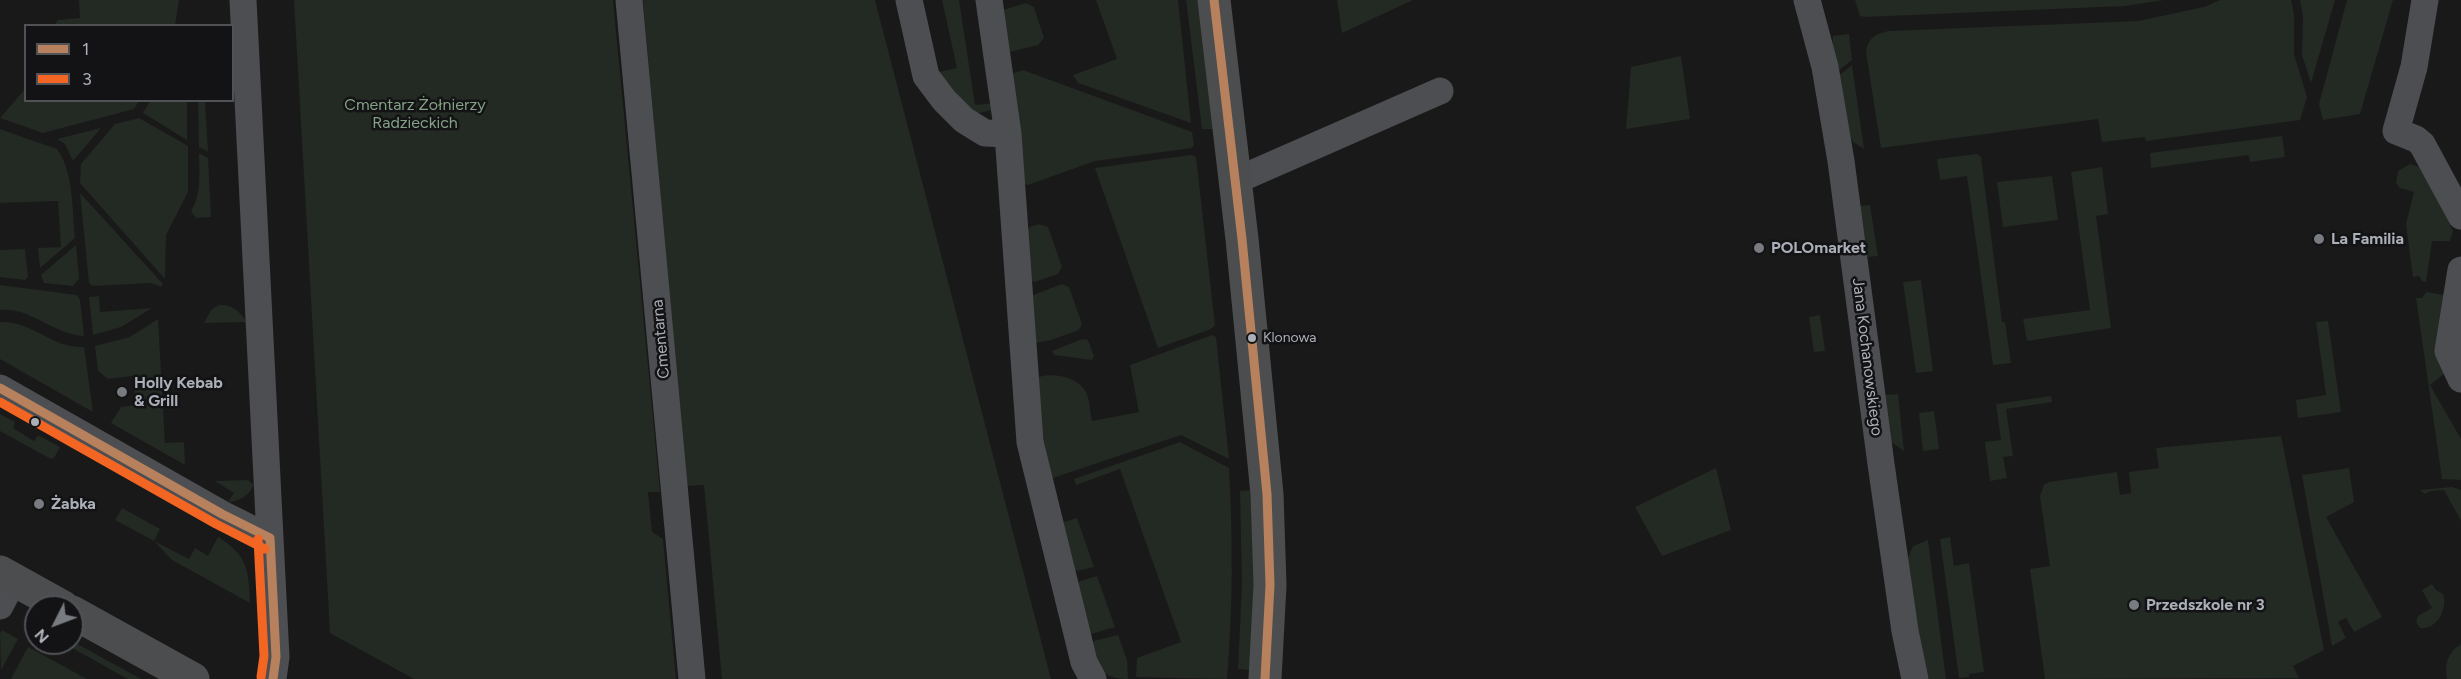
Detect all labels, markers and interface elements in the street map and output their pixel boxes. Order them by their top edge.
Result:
legend [24,24,234,102]
text: 1 [82,38,89,60]
text: 3 [82,68,92,90]
park label: Cmentarz Żołnierzy Radzieckich [344,95,486,133]
place label: La Familia [2331,229,2404,249]
marker: La Familia [2312,232,2326,246]
place label: POLOmarket [1771,238,1866,258]
marker: POLOmarket [1752,241,1766,255]
street label: Jana Kochanowskiego [1848,277,1886,437]
street label: Cmentarna [648,299,674,379]
place label: Klonowa [1263,330,1316,346]
marker: Klonowa [1246,332,1258,344]
place label: Holly Kebab & Grill [134,373,223,411]
marker: Holly Kebab & Grill [115,385,129,399]
unlabelled marker [29,416,41,428]
place label: Żabka [51,494,96,514]
marker: Żabka [32,497,46,511]
north arrow [24,595,84,655]
place label: Przedszkole nr 3 [2146,595,2265,615]
marker: Przedszkole nr 3 [2127,598,2141,612]
text: N [31,625,53,647]

